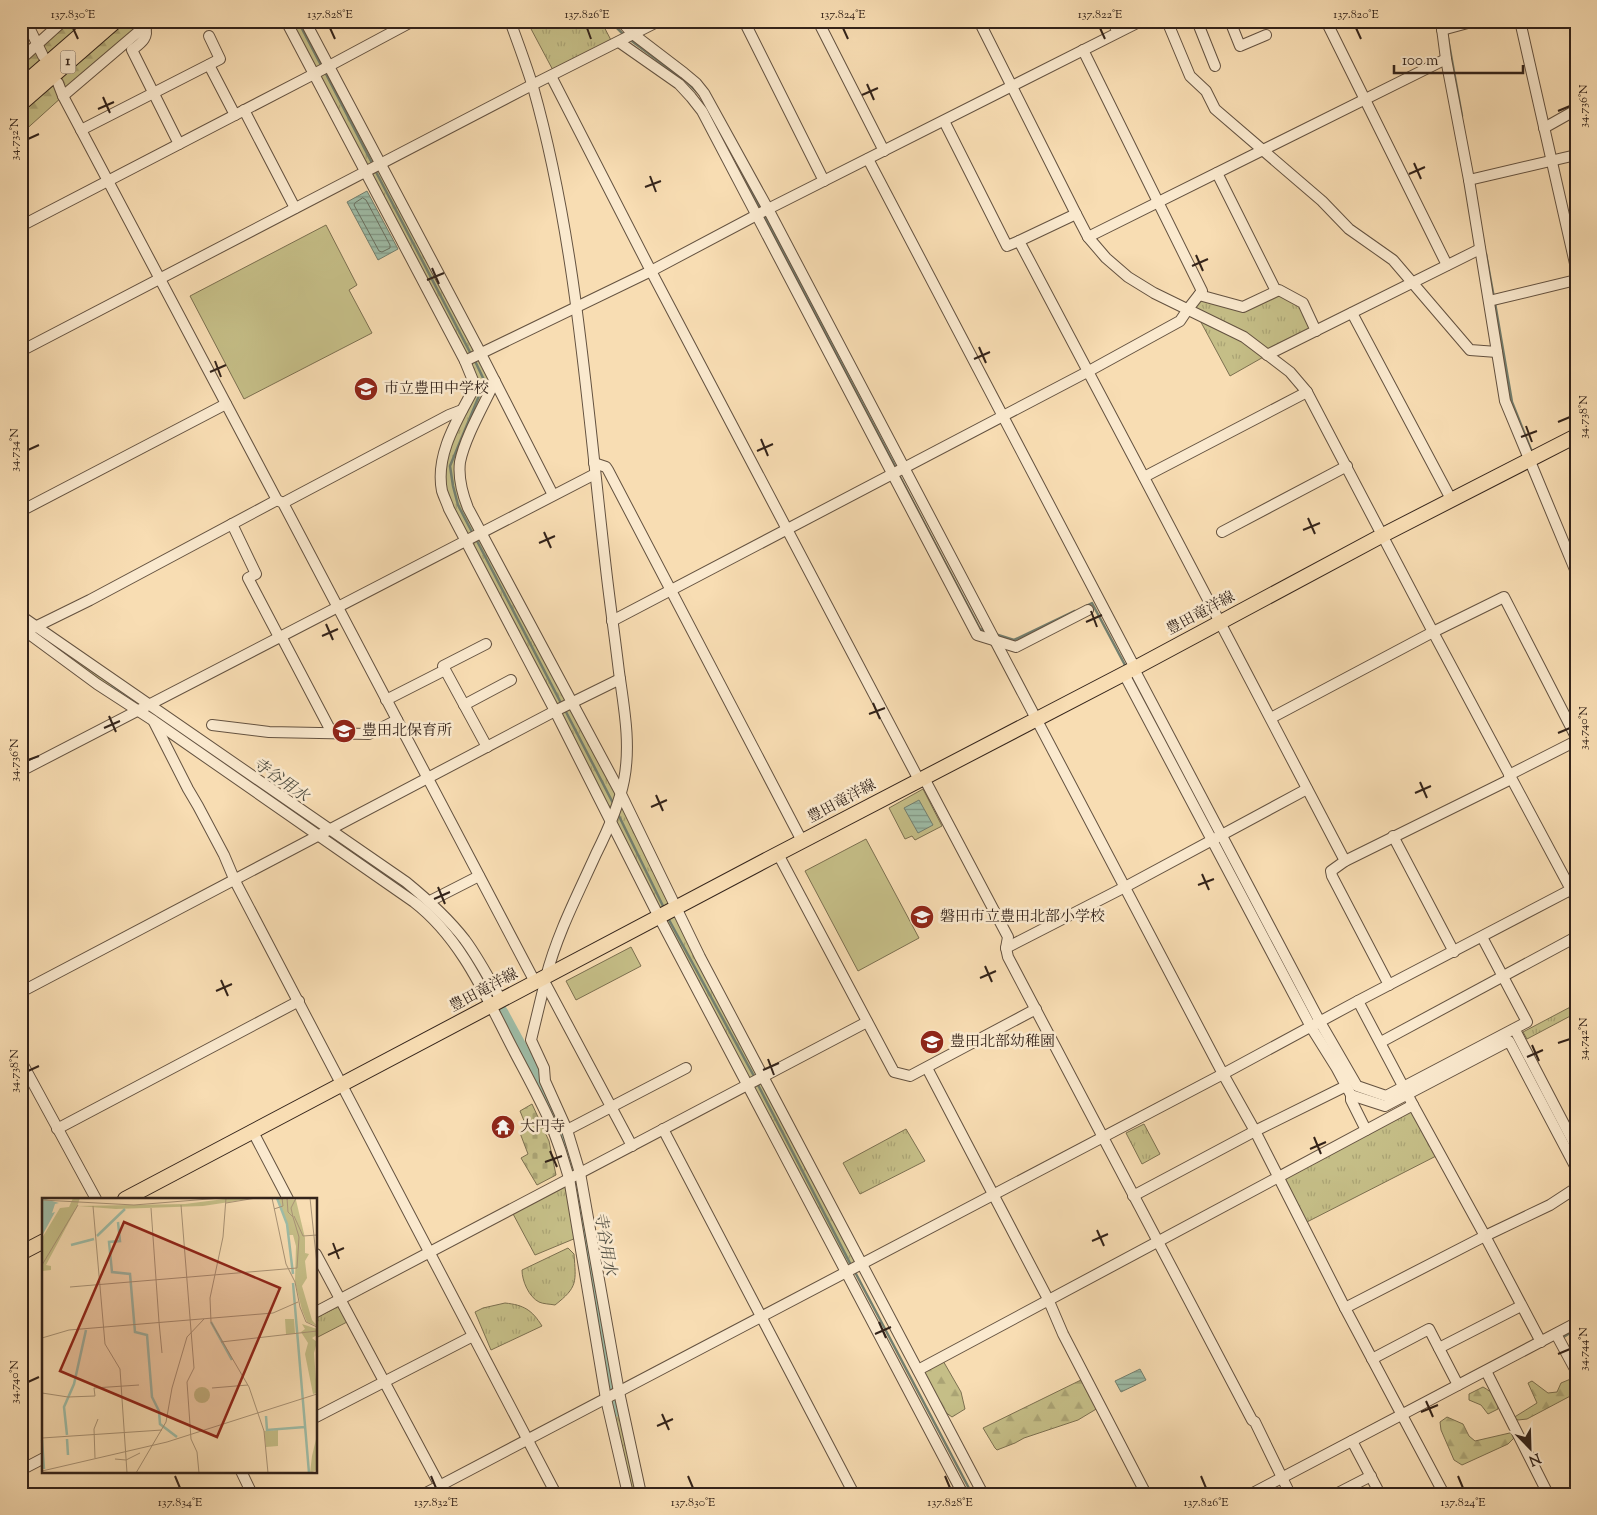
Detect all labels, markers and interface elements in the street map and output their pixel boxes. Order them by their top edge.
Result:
text: 137.830°E [51,6,96,24]
text: 137.828°E [307,6,353,24]
text: 137.826°E [564,6,610,24]
text: 137.824°E [820,6,866,24]
text: 137.822°E [1078,6,1123,24]
text: 137.820°E [1333,6,1379,24]
scale bar [1394,42,1523,74]
road number: 1 [60,51,76,74]
text: 100 m [1402,51,1439,72]
text: 34.736°N [1575,84,1593,128]
text: 34.732°N [6,117,24,160]
school or university icon: 市立豊田中学校 [353,376,379,402]
place label: 市立豊田中学校 [384,379,489,400]
text: 34.738°N [1575,395,1593,439]
text: 34.734°N [6,428,24,472]
street label: 豊田竜洋線 [1163,587,1239,641]
text: 34.740°N [1575,706,1593,750]
school or university icon: 豊田北保育所 [331,718,357,744]
place label: 豊田北保育所 [362,721,452,742]
text: 34.736°N [6,738,24,782]
water label: 寺谷用水 [247,753,314,810]
street label: 豊田竜洋線 [804,775,880,829]
school or university icon: 磐田市立豊田北部小学校 [909,904,935,930]
place label: 磐田市立豊田北部小学校 [940,907,1105,928]
street label: 豊田竜洋線 [446,964,522,1018]
text: 34.742°N [1575,1017,1593,1061]
school or university icon: 豊田北部幼稚園 [919,1029,945,1055]
place label: 豊田北部幼稚園 [950,1032,1055,1053]
text: 34.738°N [6,1049,24,1093]
temple icon: 大円寺 [490,1114,516,1140]
place label: 大円寺 [520,1117,565,1138]
inset map [42,1198,318,1472]
water label: 寺谷用水 [587,1210,621,1279]
text: 34.744°N [1575,1327,1593,1371]
text: 34.740°N [6,1360,24,1404]
north arrow [1504,1422,1554,1472]
text: N [1525,1447,1543,1470]
text: 137.834°E [158,1494,203,1512]
text: 137.832°E [414,1494,459,1512]
text: 137.830°E [671,1494,716,1512]
text: 137.828°E [927,1494,973,1512]
text: 137.826°E [1183,1494,1229,1512]
text: 137.824°E [1440,1494,1486,1512]

